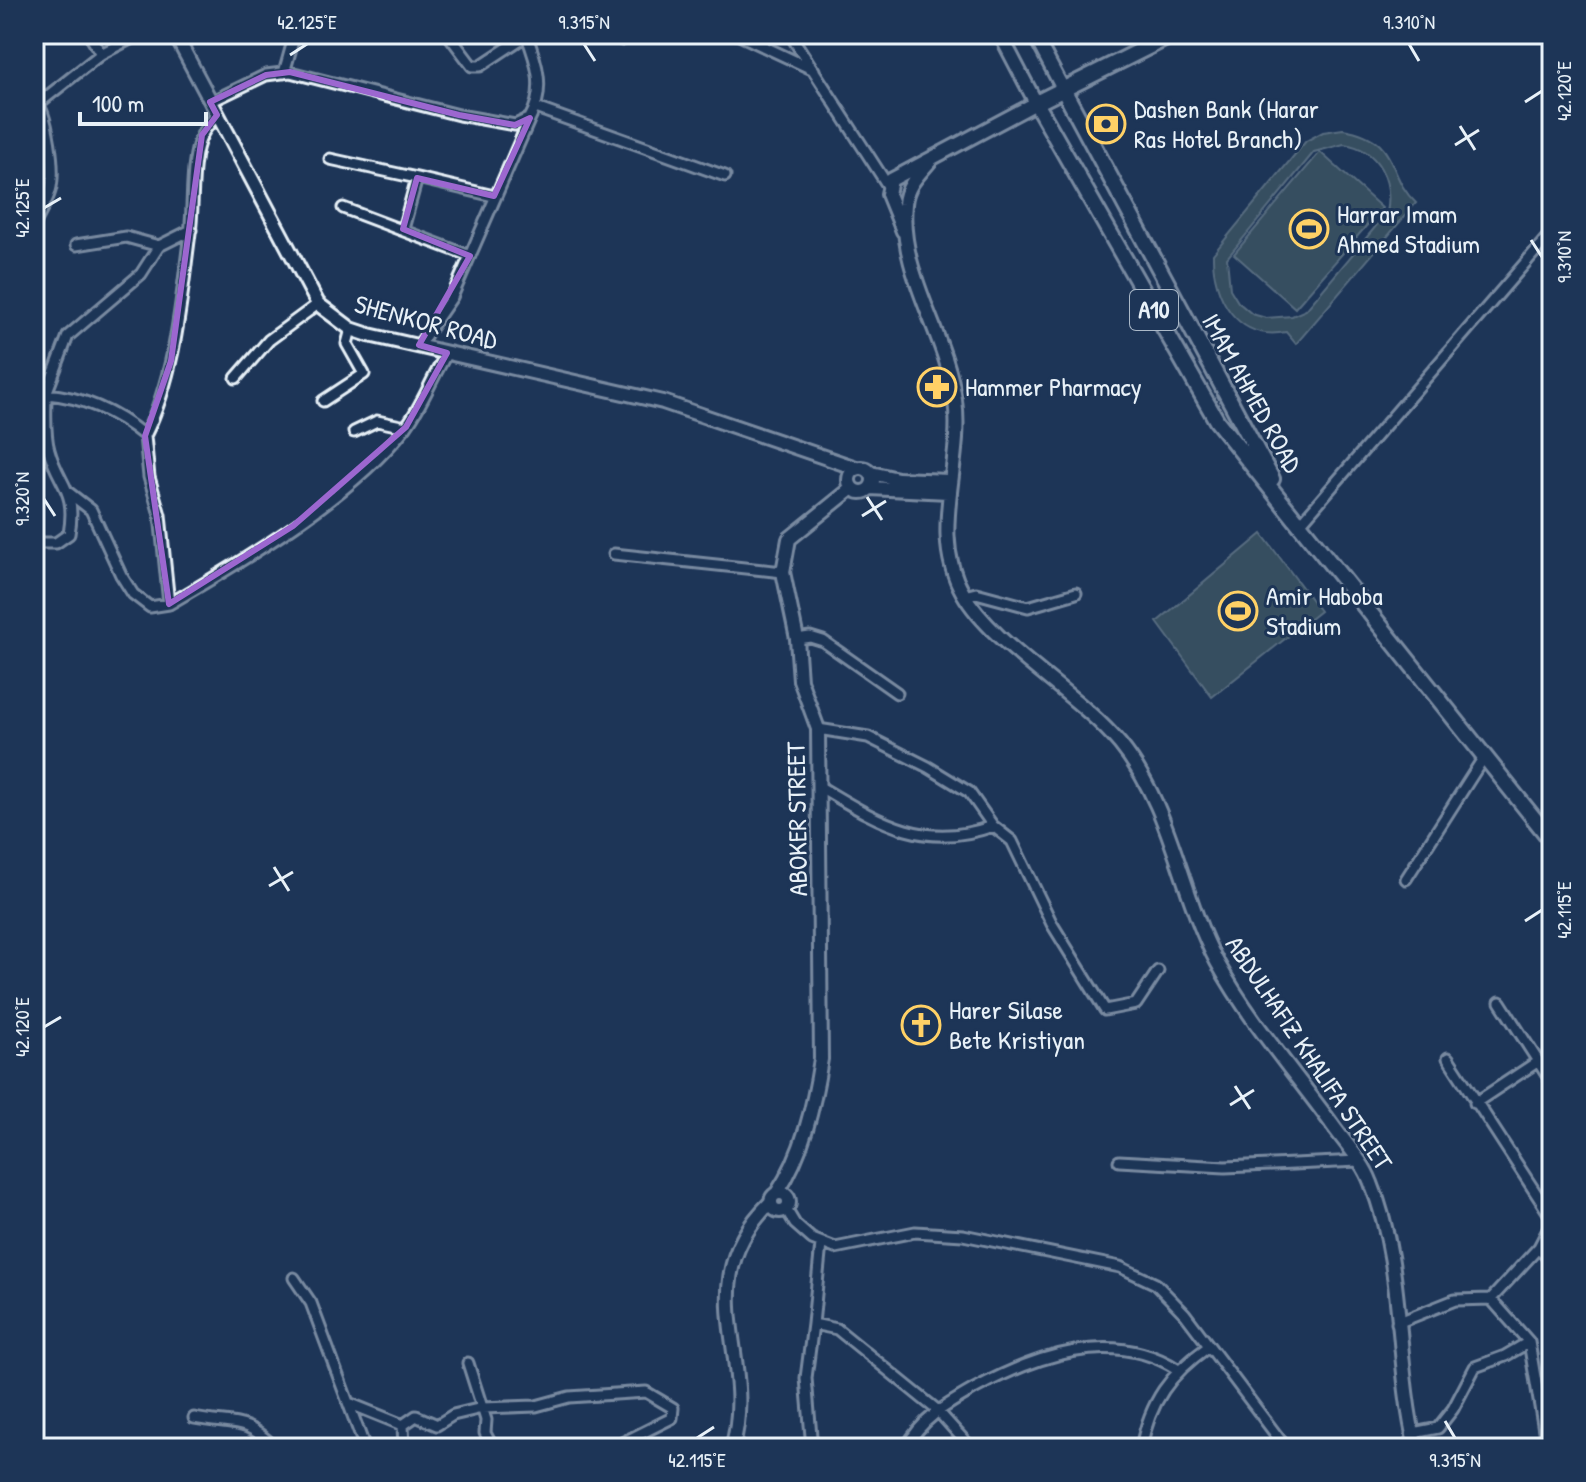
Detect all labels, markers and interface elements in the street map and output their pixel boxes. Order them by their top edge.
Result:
text: 42.125°E [277,8,337,35]
text: 9.315°N [558,8,610,35]
text: 9.310°N [1383,8,1435,35]
text: 42.120°E [1550,61,1577,121]
scale bar [80,76,206,126]
text: 100 m [92,87,144,119]
place label: Dashen Bank (Harar Ras Hotel Branch) [1134,91,1319,156]
bank icon: Dashen Bank (Harar Ras Hotel Branch) [1085,103,1127,145]
text: 42.125°E [8,178,35,238]
place label: Harrar Imam Ahmed Stadium [1337,196,1480,261]
sports icon: Harrar Imam Ahmed Stadium [1288,208,1330,250]
text: 9.310°N [1550,231,1577,283]
street label: SHENKOR ROAD [351,286,502,358]
road number: A10 [1130,290,1178,330]
street label: IMAM AHMED ROAD [1194,307,1311,479]
pharmacy icon: Hammer Pharmacy [916,366,958,408]
place label: Hammer Pharmacy [965,369,1142,404]
text: 9.320°N [8,472,35,526]
place label: Amir Haboba Stadium [1266,578,1383,643]
sports icon: Amir Haboba Stadium [1217,590,1259,632]
street label: ABOKER STREET [778,741,815,896]
text: 42.115°E [1550,881,1577,939]
street label: ABDULHAFIZ KHALIFA STREET [1218,929,1401,1178]
place label: Harer Silase Bete Kristiyan [949,992,1085,1057]
text: 42.120°E [8,997,35,1057]
church icon: Harer Silase Bete Kristiyan [900,1004,942,1046]
text: 42.115°E [668,1446,726,1473]
text: 9.315°N [1429,1446,1481,1473]

